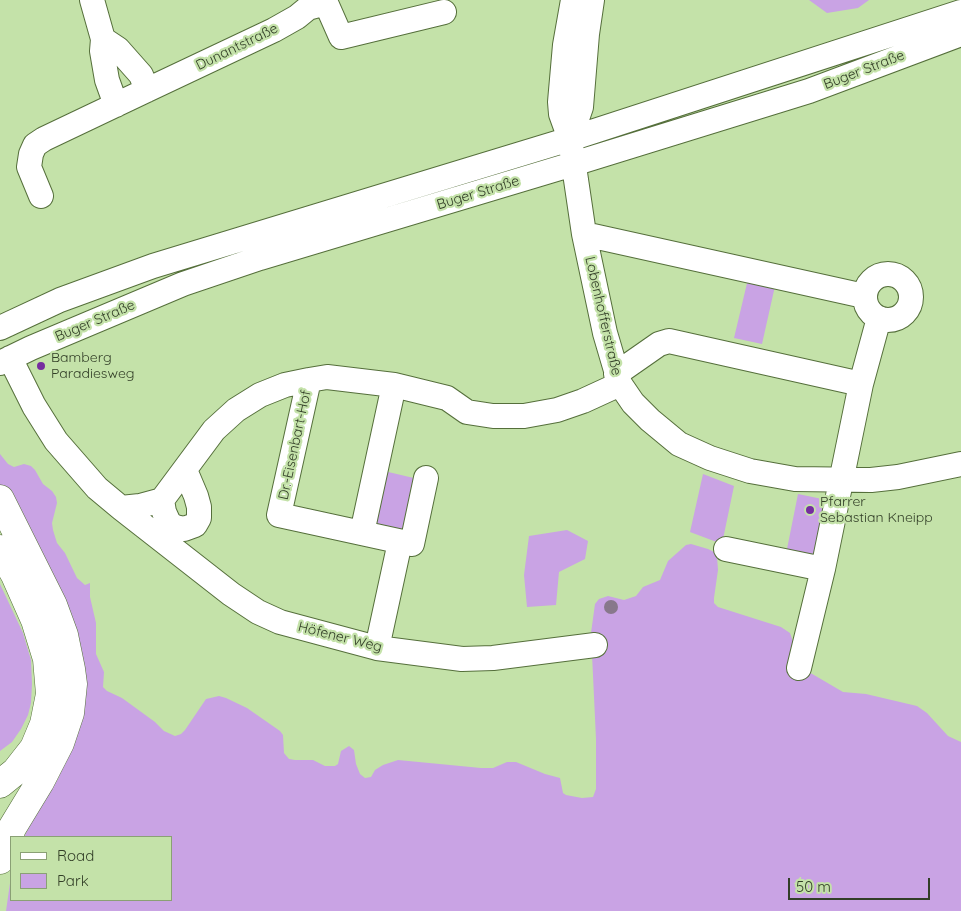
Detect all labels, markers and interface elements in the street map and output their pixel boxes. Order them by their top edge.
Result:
street label: Dunantstraße [193,20,281,74]
street label: Buger Straße [821,47,907,93]
street label: Buger Straße [435,173,521,213]
street label: Lobenhofferstraße [581,255,625,377]
street label: Buger Straße [52,297,138,345]
place label: Bamberg Paradiesweg [51,350,135,382]
marker: Bamberg Paradiesweg [35,360,47,372]
street label: Dr.-Eisenbart-Hof [275,389,315,501]
place label: Pfarrer Sebastian Kneipp [820,494,933,526]
marker: Pfarrer Sebastian Kneipp [804,504,816,516]
street label: Höfener Weg [296,618,384,656]
legend [10,836,172,901]
text: Road [57,846,94,865]
scale bar [791,868,934,900]
text: Park [57,871,89,890]
text: 50 m [796,877,831,896]

